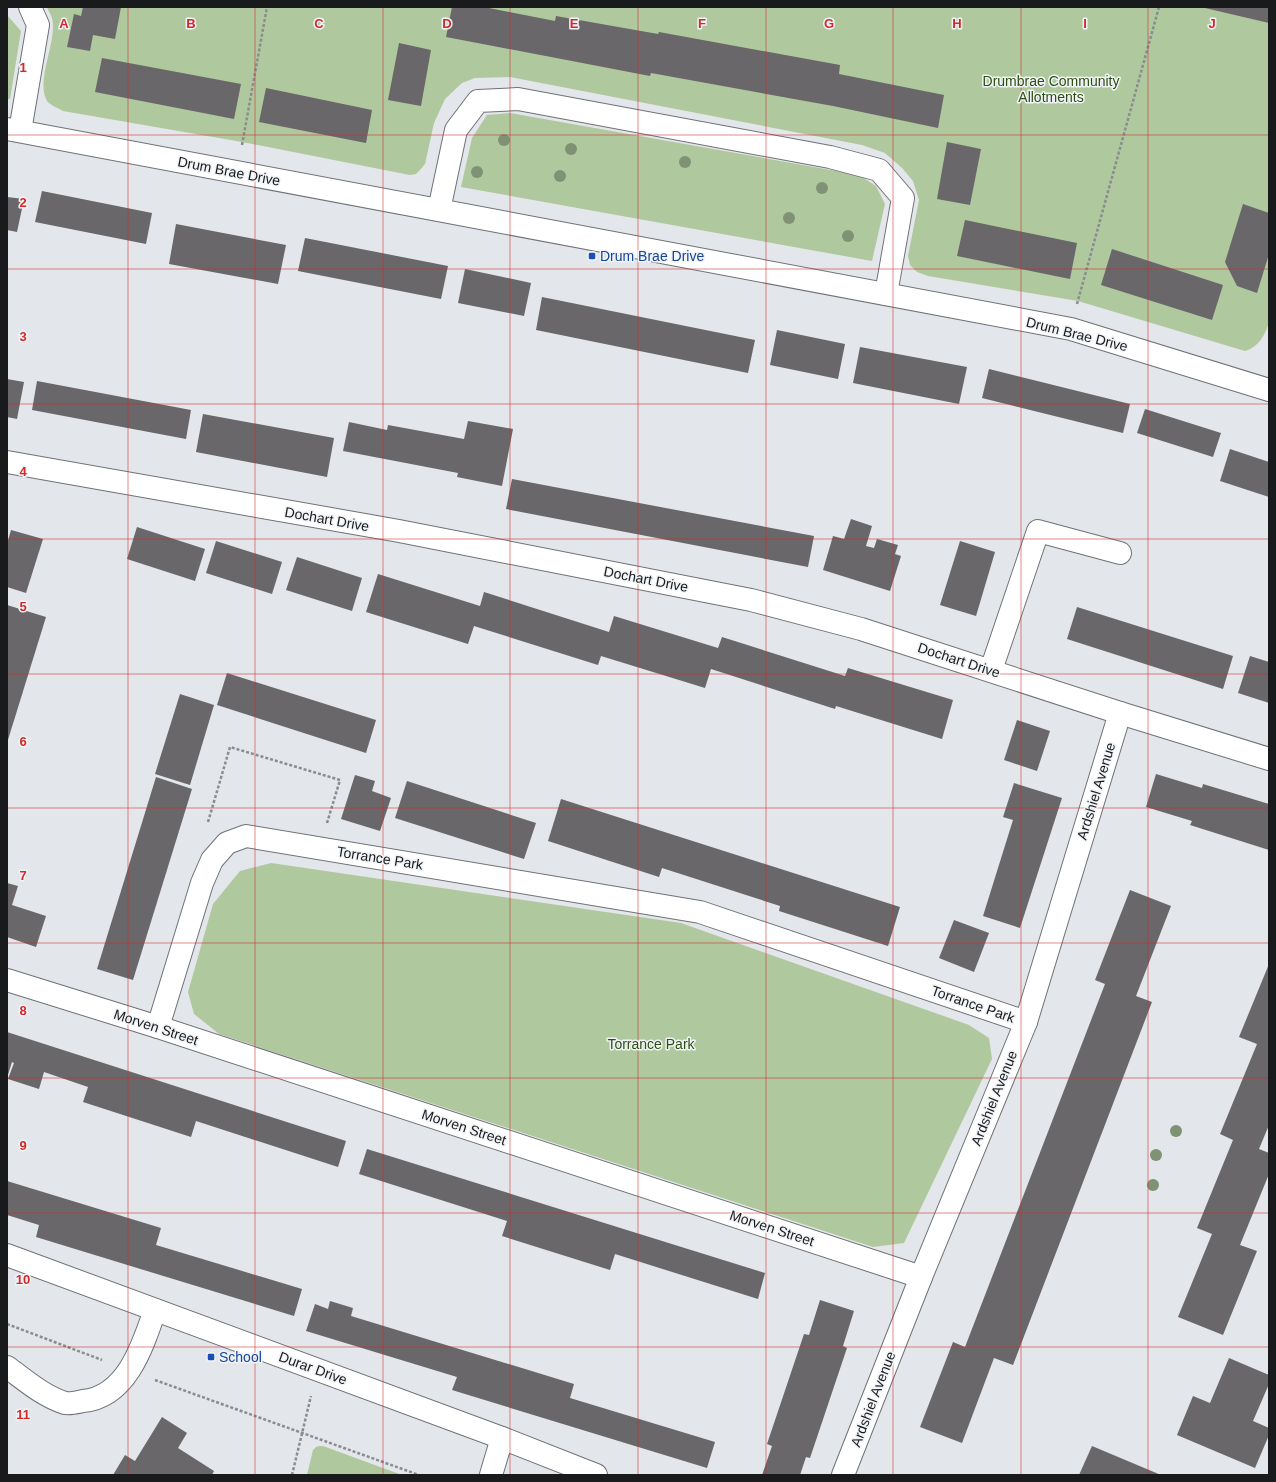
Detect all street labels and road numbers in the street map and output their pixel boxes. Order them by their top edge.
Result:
street label: Drum Brae Drive [176,153,282,189]
street label: Drum Brae Drive [1024,314,1130,354]
street label: Dochart Drive [283,504,371,534]
street label: Dochart Drive [602,563,690,595]
street label: Dochart Drive [916,639,1002,681]
street label: Ardshiel Avenue [1074,740,1118,842]
street label: Torrance Park [336,843,425,873]
street label: Torrance Park [929,982,1018,1026]
street label: Morven Street [112,1006,200,1048]
street label: Ardshiel Avenue [968,1048,1020,1148]
street label: Morven Street [420,1106,508,1148]
street label: Morven Street [728,1207,816,1249]
street label: Durar Drive [277,1348,350,1388]
street label: Ardshiel Avenue [847,1349,899,1449]

